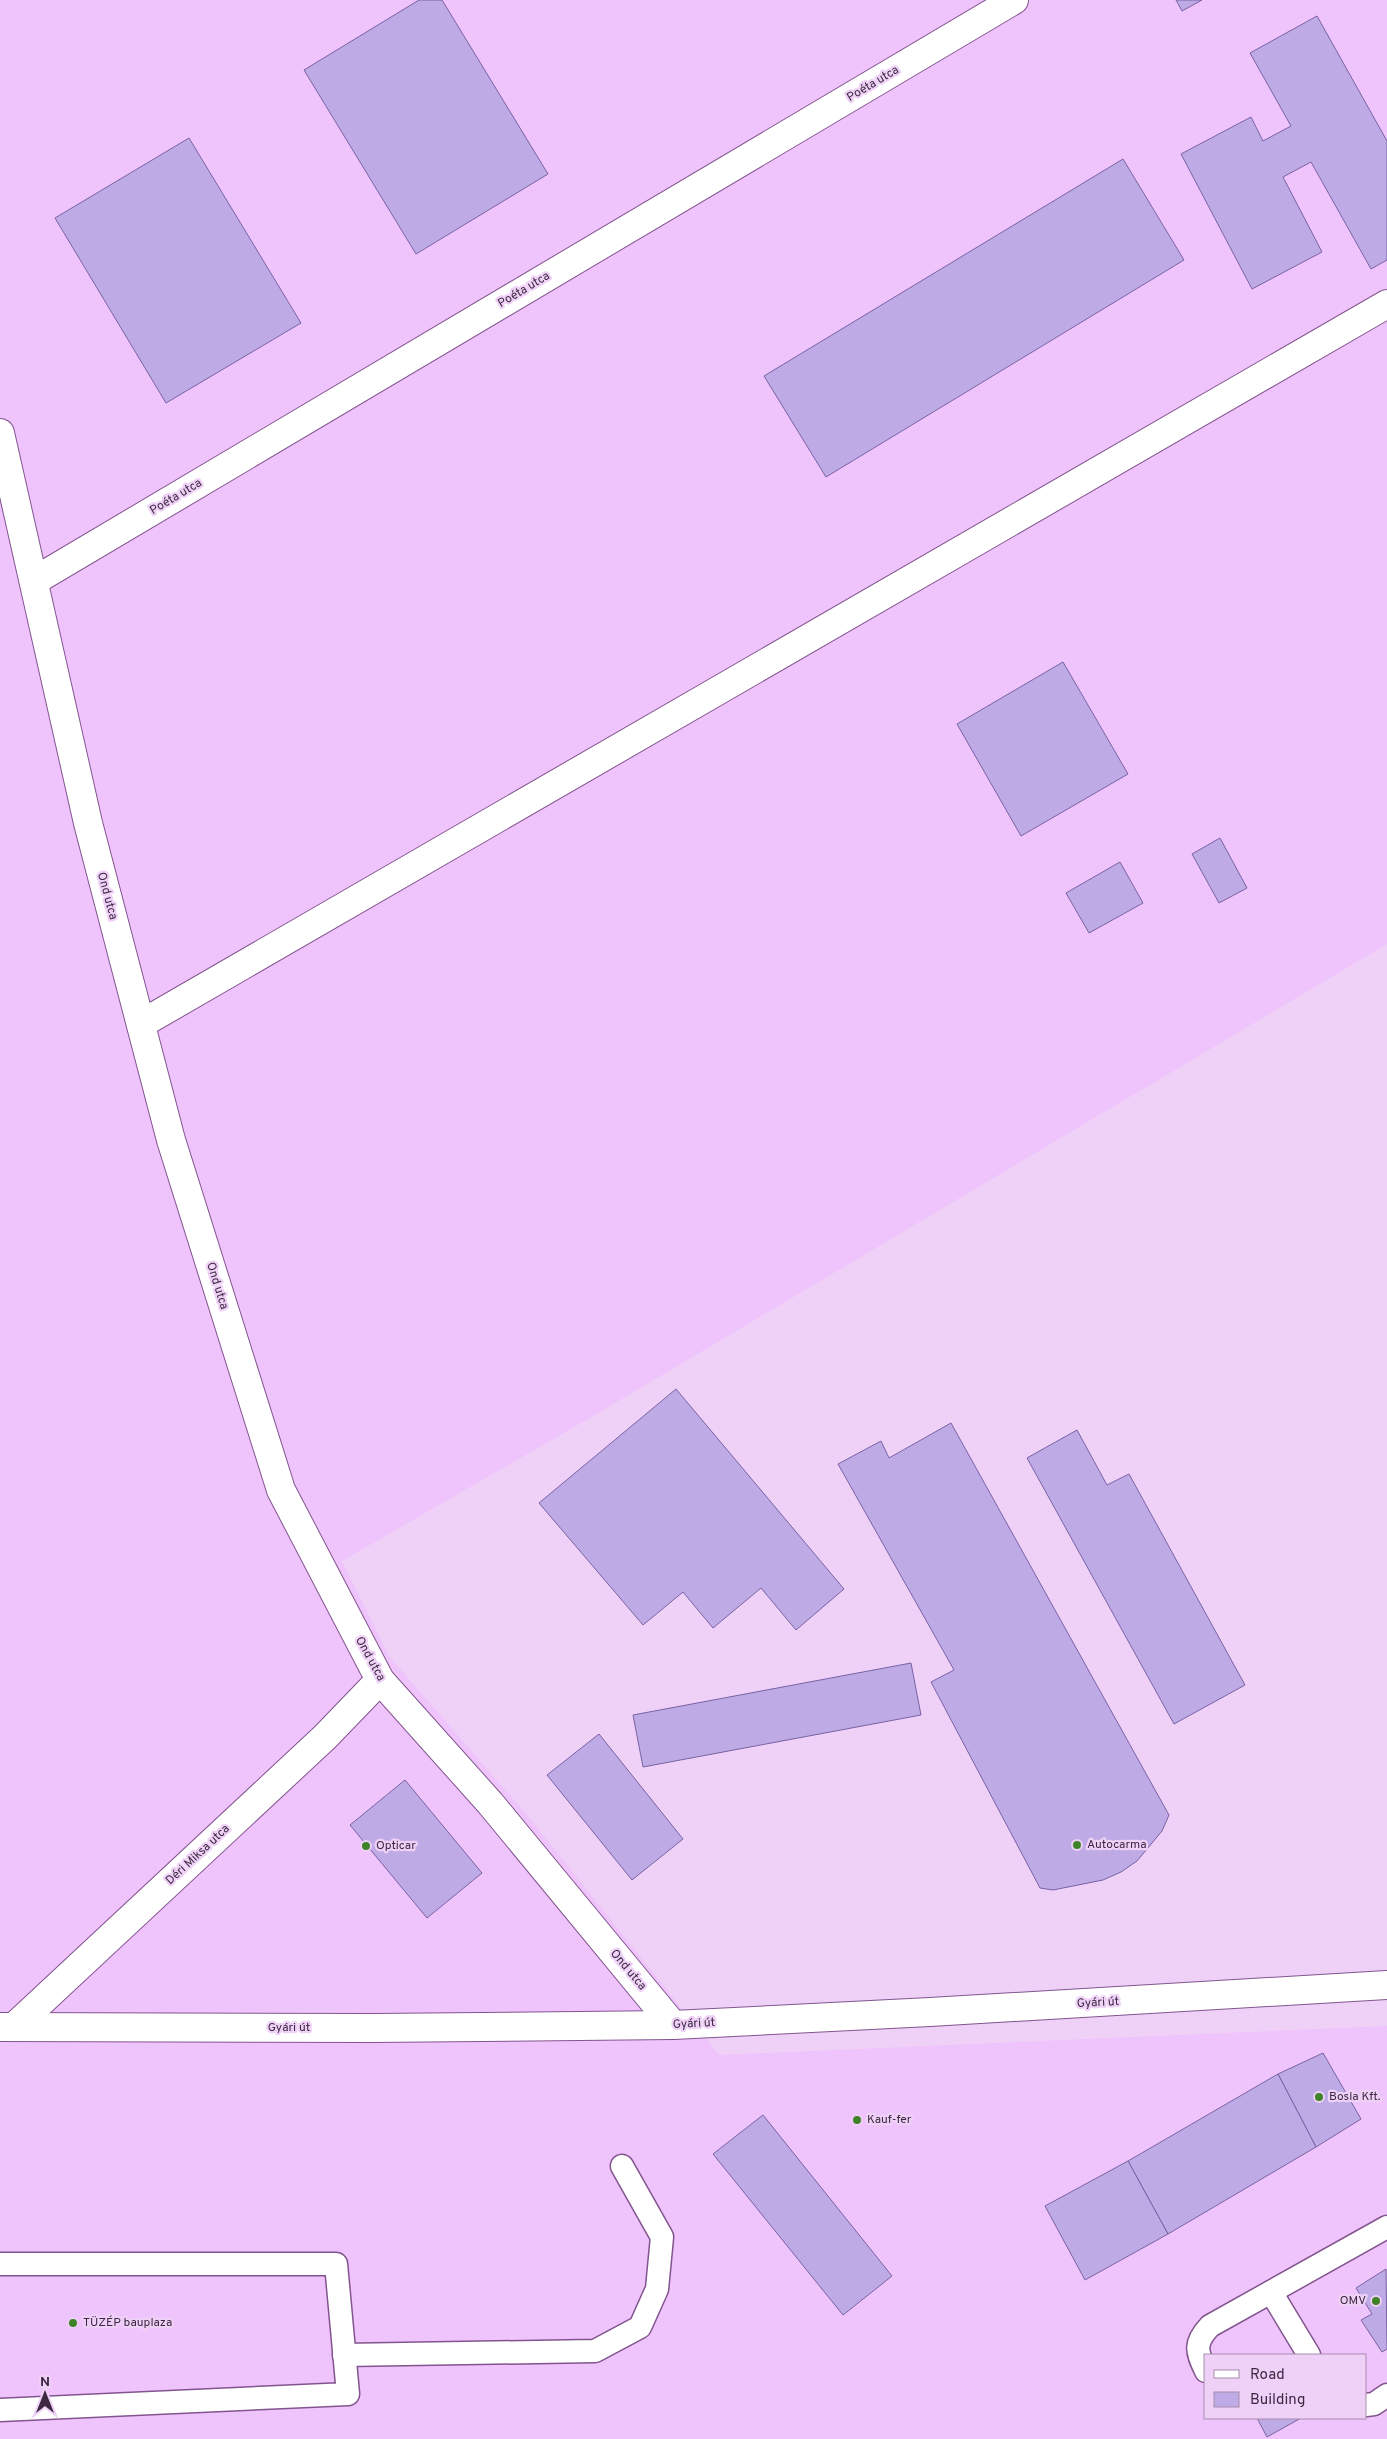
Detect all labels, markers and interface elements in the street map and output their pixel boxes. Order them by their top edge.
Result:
street label: Poéta utca [844,62,902,106]
street label: Poéta utca [495,268,553,312]
street label: Poéta utca [147,475,205,519]
street label: Ond utca [93,870,121,922]
street label: Ond utca [202,1260,232,1312]
street label: Ond utca [351,1634,389,1684]
street label: Déri Miksa utca [163,1821,233,1889]
place label: Autocarma [1087,1837,1147,1853]
place label: Opticar [376,1838,416,1854]
marker: Autocarma [1071,1839,1083,1851]
marker: Opticar [360,1840,372,1852]
street label: Ond utca [606,1946,650,1994]
street label: Gyári út [1076,1994,1120,2012]
street label: Gyári út [672,2015,716,2033]
street label: Gyári út [268,2020,310,2036]
place label: Bosla Kft. [1329,2089,1381,2105]
marker: Bosla Kft. [1313,2091,1325,2103]
place label: Kauf-fer [867,2112,912,2128]
marker: Kauf-fer [851,2114,863,2126]
place label: OMV [1340,2293,1366,2309]
marker: OMV [1370,2295,1382,2307]
place label: TÜZÉP bauplaza [83,2315,172,2331]
marker: TÜZÉP bauplaza [67,2317,79,2329]
legend [1204,2354,1367,2419]
text: Road [1250,2366,1285,2385]
north arrow [20,2369,70,2419]
text: N [40,2374,50,2391]
text: Building [1250,2391,1305,2410]

